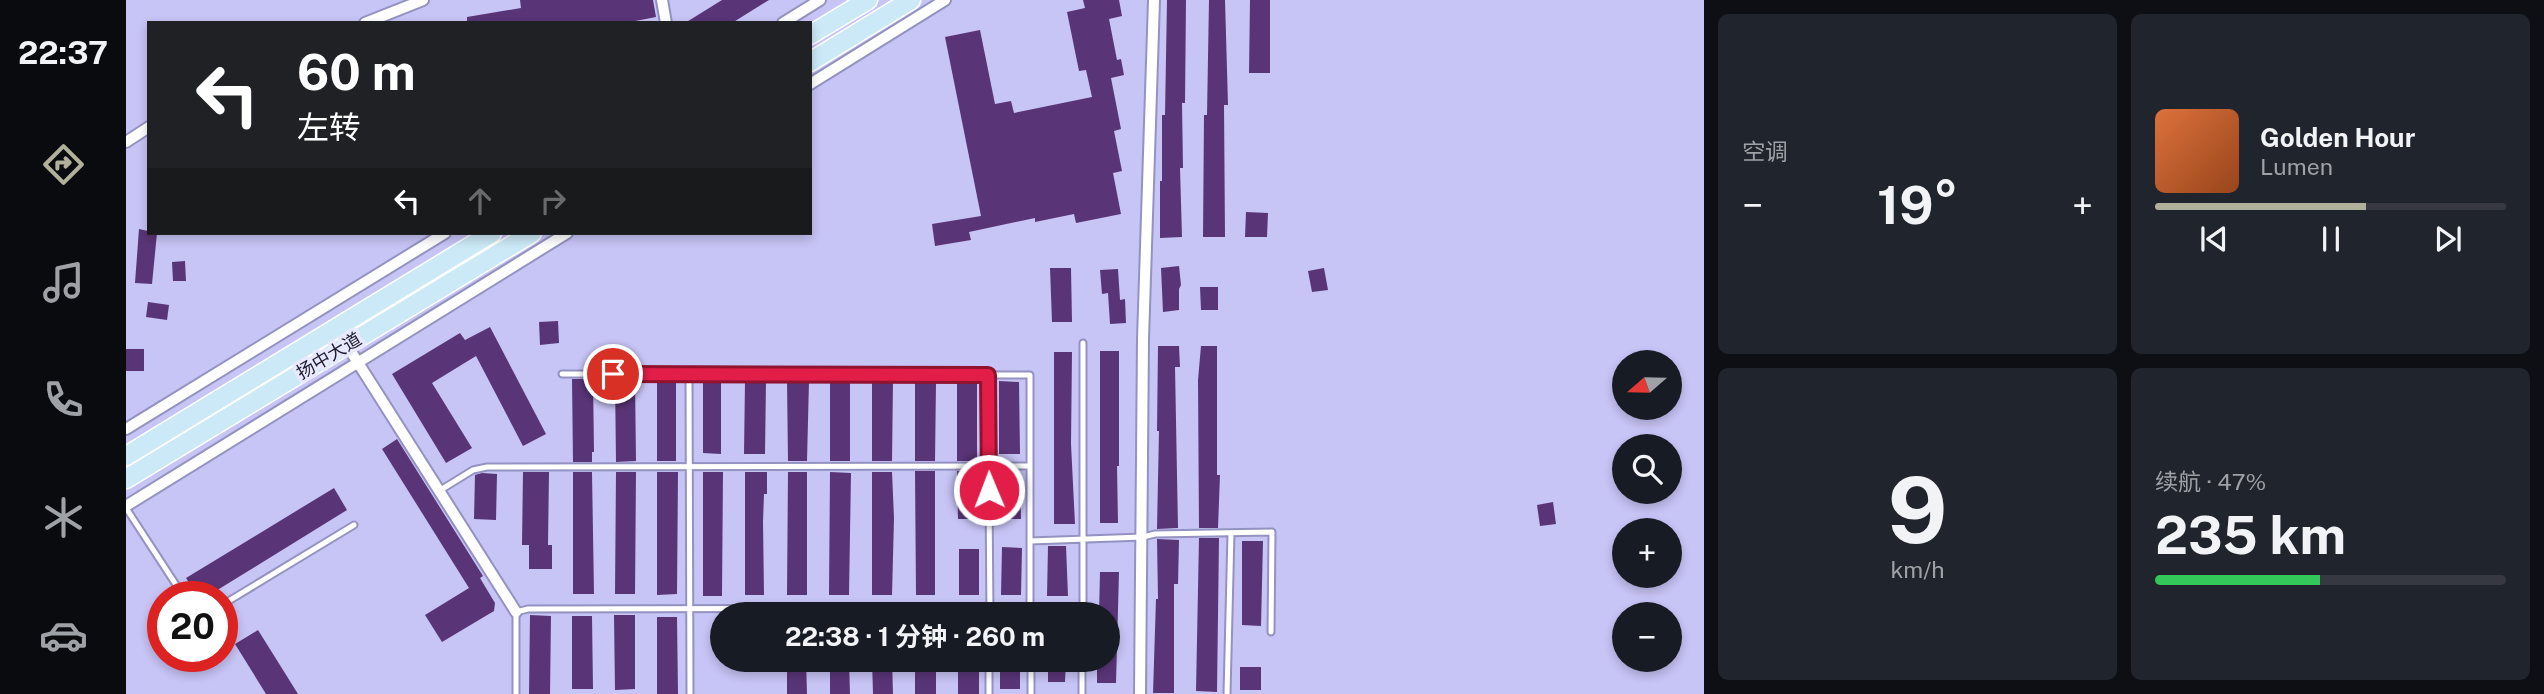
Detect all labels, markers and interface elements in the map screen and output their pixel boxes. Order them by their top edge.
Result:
text: 22:37 [18,34,108,71]
text: 60 m [297,43,416,101]
icon: left [182,49,273,140]
text: 左转 [297,109,361,146]
text: Golden Hour [2260,122,2415,153]
text: 空调 [1742,138,1788,165]
icon: directions [39,140,88,189]
text: Lumen [2260,153,2333,180]
text: 19° [1877,175,1958,236]
icon: left [388,182,426,220]
icon: ahead [461,182,499,220]
icon: right [534,182,572,220]
text: − [1742,183,1763,228]
text: + [2072,183,2093,228]
icon: previous [2195,220,2233,258]
icon: pause [2312,220,2350,258]
icon: next [2429,220,2467,258]
icon: music [39,258,88,307]
street label: 扬中大道 [292,328,365,383]
pin [583,344,643,404]
north arrow [1612,350,1682,420]
map controls [1612,350,1682,672]
icon: arrive [594,355,632,393]
icon: phone [39,375,88,424]
button: search [1612,434,1682,504]
position arrow [952,453,1026,527]
text: 9 [1888,457,1947,563]
text: 续航 · 47% [2155,468,2266,495]
icon: climate [39,493,88,542]
text: 235 km [2155,505,2346,566]
button: + [1612,518,1682,588]
text: km/h [1890,556,1945,583]
speed limit sign: 20 [147,581,238,672]
button: − [1612,602,1682,672]
icon: car [39,611,88,660]
text: 22:38 · 1 分钟 · 260 m [785,621,1045,652]

